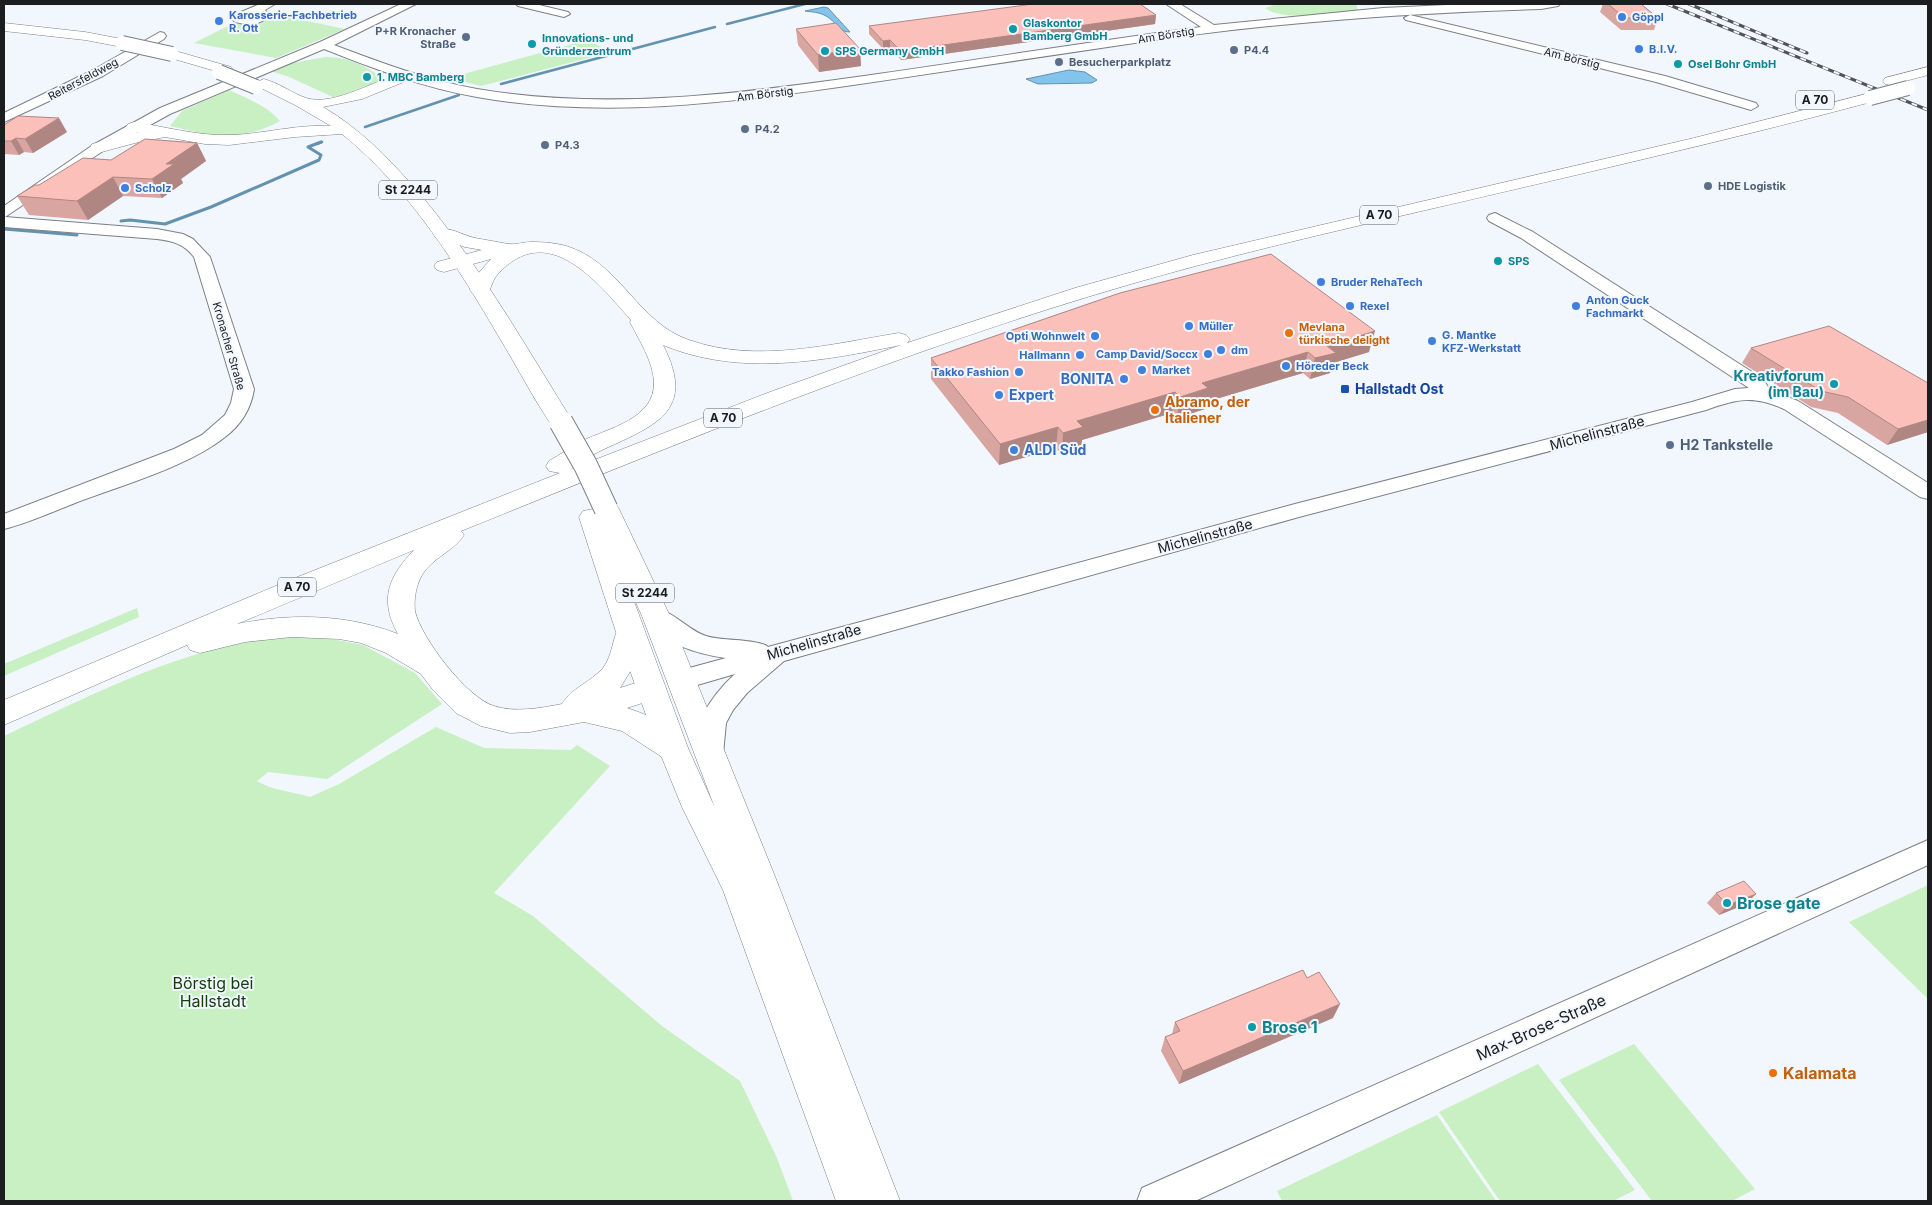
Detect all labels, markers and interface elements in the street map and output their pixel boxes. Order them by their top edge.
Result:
place label: Karosserie-Fachbetrieb R. Ott [229,8,357,35]
place label: Göppl [1632,10,1664,24]
marker: Göppl [1616,11,1628,23]
marker: Karosserie-Fachbetrieb R. Ott [213,15,225,27]
place label: Glaskontor Bamberg GmbH [1023,16,1107,43]
marker: Glaskontor Bamberg GmbH [1007,23,1019,35]
place label: P+R Kronacher Straße [375,24,457,51]
street label: Am Börstig [1137,24,1195,46]
marker: P+R Kronacher Straße [460,31,472,43]
place label: Innovations- und Gründerzentrum [542,31,633,58]
marker: Innovations- und Gründerzentrum [526,38,538,50]
place label: B.I.V. [1649,42,1678,56]
place label: P4.4 [1244,43,1269,57]
marker: B.I.V. [1633,43,1645,55]
place label: SPS Germany GmbH [835,44,944,58]
marker: P4.4 [1228,44,1240,56]
street label: Am Börstig [1543,44,1601,72]
marker: SPS Germany GmbH [819,45,831,57]
street label: Reitersfeldweg [46,55,120,103]
place label: Besucherparkplatz [1069,55,1171,69]
marker: Besucherparkplatz [1053,56,1065,68]
place label: Osel Bohr GmbH [1688,57,1776,71]
marker: Osel Bohr GmbH [1672,58,1684,70]
place label: 1. MBC Bamberg [377,70,464,84]
marker: 1. MBC Bamberg [361,71,373,83]
street label: Am Börstig [736,84,794,104]
road number: A 70 [1796,90,1834,110]
place label: P4.2 [755,122,780,136]
marker: P4.2 [739,123,751,135]
place label: P4.3 [555,138,580,152]
marker: P4.3 [539,139,551,151]
place label: HDE Logistik [1718,179,1787,193]
road number: St 2244 [379,180,437,200]
marker: HDE Logistik [1702,180,1714,192]
place label: Scholz [135,181,172,195]
marker: Scholz [119,182,131,194]
road number: A 70 [1360,206,1398,224]
place label: SPS [1508,254,1530,268]
marker: SPS [1492,255,1504,267]
place label: Bruder RehaTech [1331,275,1423,289]
marker: Bruder RehaTech [1315,276,1327,288]
place label: Anton Guck Fachmarkt [1586,293,1650,320]
place label: Rexel [1360,299,1389,313]
street label: Kronacher Straße [210,300,248,392]
marker: Rexel [1344,300,1356,312]
marker: Anton Guck Fachmarkt [1570,300,1582,312]
place label: Müller [1199,319,1234,333]
marker: Müller [1183,320,1195,332]
place label: Mevlana türkische delight [1299,320,1390,347]
marker: Mevlana türkische delight [1283,327,1295,339]
place label: G. Mantke KFZ-Werkstatt [1442,328,1521,355]
place label: Opti Wohnwelt [1006,329,1085,343]
marker: Opti Wohnwelt [1089,330,1101,342]
marker: G. Mantke KFZ-Werkstatt [1426,335,1438,347]
place label: dm [1231,343,1248,357]
marker: dm [1215,344,1227,356]
place label: Camp David/Soccx [1096,347,1199,361]
place label: Hallmann [1019,348,1070,362]
marker: Camp David/Soccx [1202,348,1214,360]
marker: Hallmann [1074,349,1086,361]
place label: Höreder Beck [1296,359,1370,373]
marker: Höreder Beck [1280,360,1292,372]
place label: Market [1152,363,1190,377]
marker: Market [1136,364,1148,376]
place label: Takko Fashion [932,365,1009,379]
marker: Takko Fashion [1013,366,1025,378]
place label: Kreativforum (im Bau) [1733,367,1824,400]
place label: BONITA [1061,370,1115,387]
marker: BONITA [1118,373,1130,385]
marker: Kreativforum (im Bau) [1828,378,1840,390]
place label: Hallstadt Ost [1355,380,1444,397]
marker: Hallstadt Ost [1339,383,1351,395]
place label: Expert [1009,386,1054,403]
marker: Expert [993,389,1005,401]
place label: Abramo, der Italiener [1165,393,1250,426]
marker: Abramo, der Italiener [1149,404,1161,416]
road number: A 70 [704,408,742,428]
street label: Michelinstraße [1548,412,1646,453]
place label: H2 Tankstelle [1680,436,1773,453]
marker: H2 Tankstelle [1664,439,1676,451]
place label: ALDI Süd [1024,441,1086,458]
marker: ALDI Süd [1008,444,1020,456]
street label: Michelinstraße [1156,515,1254,556]
road number: A 70 [278,578,316,596]
road number: St 2244 [616,584,674,602]
street label: Michelinstraße [765,620,863,663]
place label: Brose gate [1737,893,1820,913]
marker: Brose gate [1721,897,1733,909]
park label: Börstig bei Hallstadt [173,973,253,1011]
street label: Max-Brose-Straße [1473,989,1609,1065]
place label: Brose 1 [1262,1017,1318,1037]
marker: Brose 1 [1246,1021,1258,1033]
place label: Kalamata [1783,1063,1857,1083]
marker: Kalamata [1767,1067,1779,1079]

